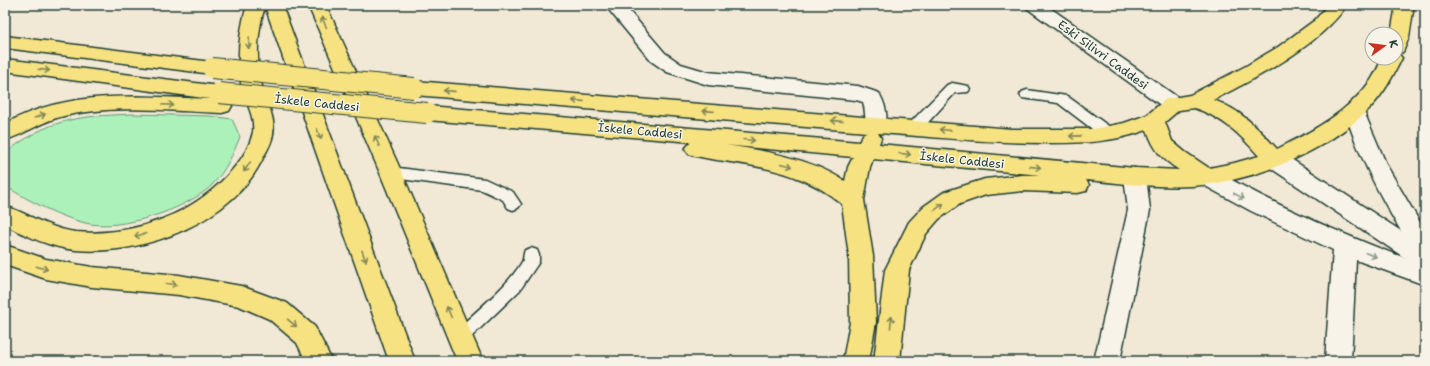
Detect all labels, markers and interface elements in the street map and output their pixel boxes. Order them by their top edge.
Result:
one-way arrow [320,17,327,29]
street label: Eski Silivri Caddesi [1054,17,1152,93]
north arrow [1364,26,1404,66]
one-way arrow [245,36,252,49]
text: K [1385,38,1402,50]
one-way arrow [37,66,50,74]
one-way arrow [443,87,456,94]
street label: İskele Caddesi [274,91,360,115]
one-way arrow [572,97,585,104]
one-way arrow [161,101,174,109]
one-way arrow [702,107,715,114]
one-way arrow [33,112,46,119]
one-way arrow [831,117,844,125]
street label: İskele Caddesi [597,119,683,143]
one-way arrow [939,126,952,133]
one-way arrow [316,127,324,139]
one-way arrow [1069,133,1082,140]
one-way arrow [373,135,380,147]
one-way arrow [742,137,755,144]
street label: İskele Caddesi [919,148,1005,172]
one-way arrow [898,150,911,158]
one-way arrow [243,161,251,172]
one-way arrow [781,162,794,170]
one-way arrow [1028,163,1041,171]
one-way arrow [1233,193,1245,200]
one-way arrow [934,203,945,211]
one-way arrow [134,232,147,239]
one-way arrow [360,250,368,262]
one-way arrow [1364,252,1376,260]
one-way arrow [35,264,48,272]
one-way arrow [164,281,177,288]
one-way arrow [445,307,453,319]
one-way arrow [888,316,895,329]
one-way arrow [287,319,298,328]

